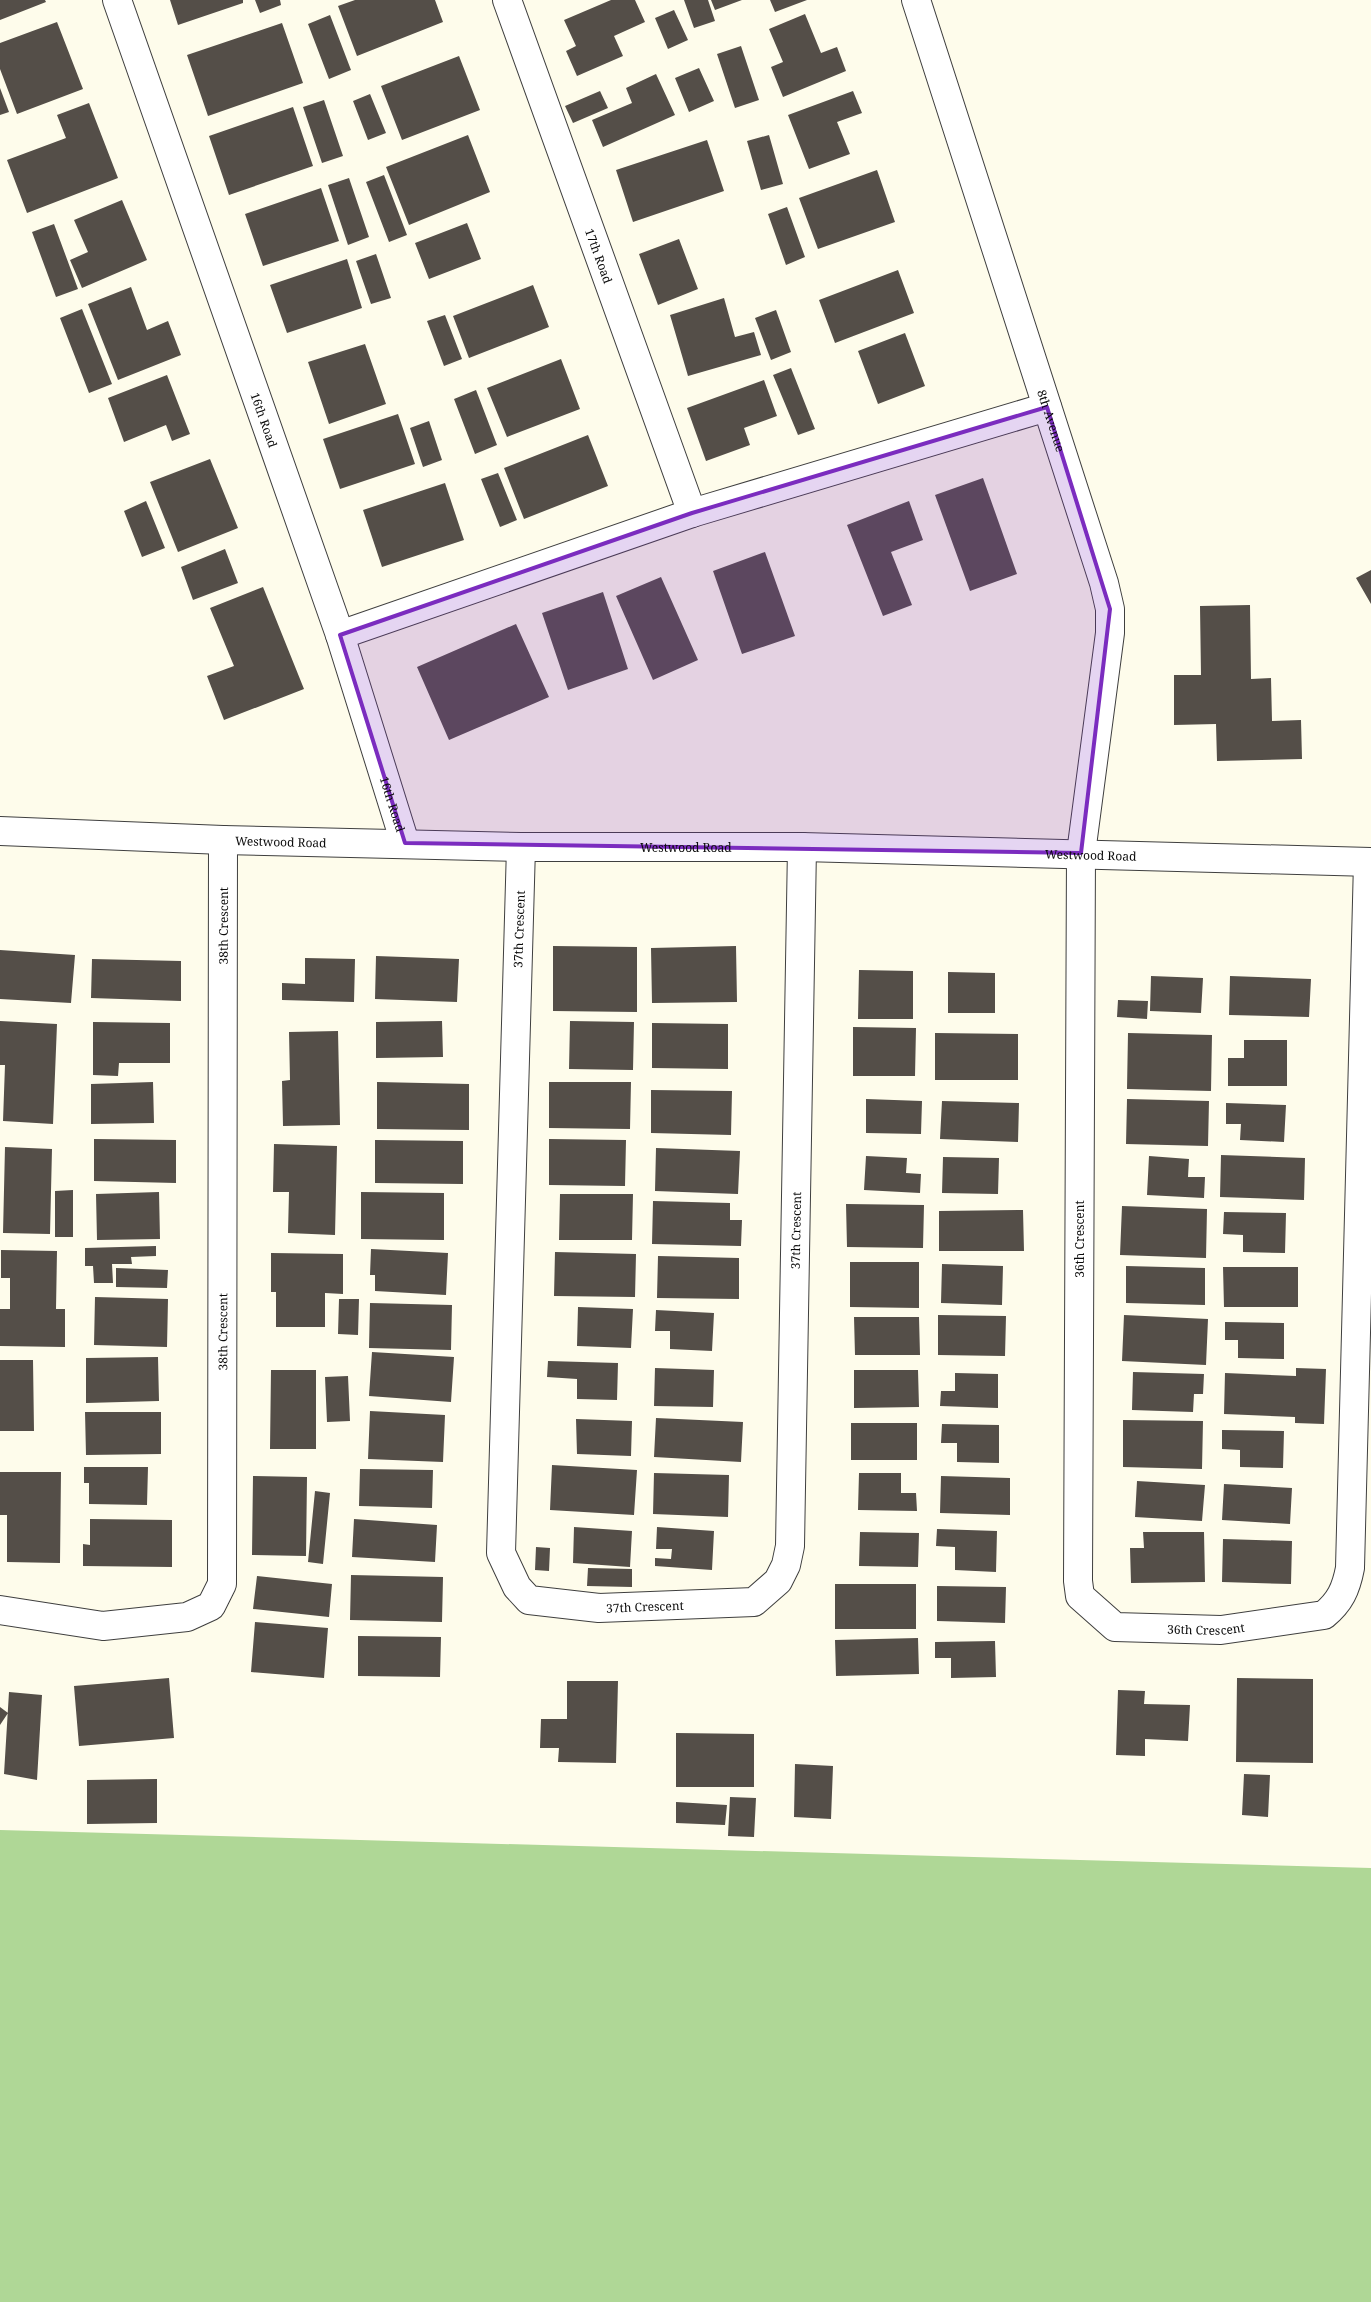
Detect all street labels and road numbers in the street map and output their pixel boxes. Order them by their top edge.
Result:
street label: 17th Road [582,226,617,286]
street label: 8th Avenue [1034,387,1070,454]
street label: 16th Road [247,390,282,450]
street label: 16th Road [376,774,410,834]
street label: Westwood Road [235,832,327,851]
street label: Westwood Road [640,839,732,856]
street label: Westwood Road [1045,845,1137,864]
street label: 38th Crescent [214,887,231,965]
street label: 37th Crescent [509,890,529,968]
street label: 37th Crescent [786,1191,805,1269]
street label: 36th Crescent [1071,1200,1088,1278]
street label: 38th Crescent [214,1293,231,1371]
street label: 37th Crescent [606,1596,684,1616]
street label: 36th Crescent [1167,1618,1246,1638]

